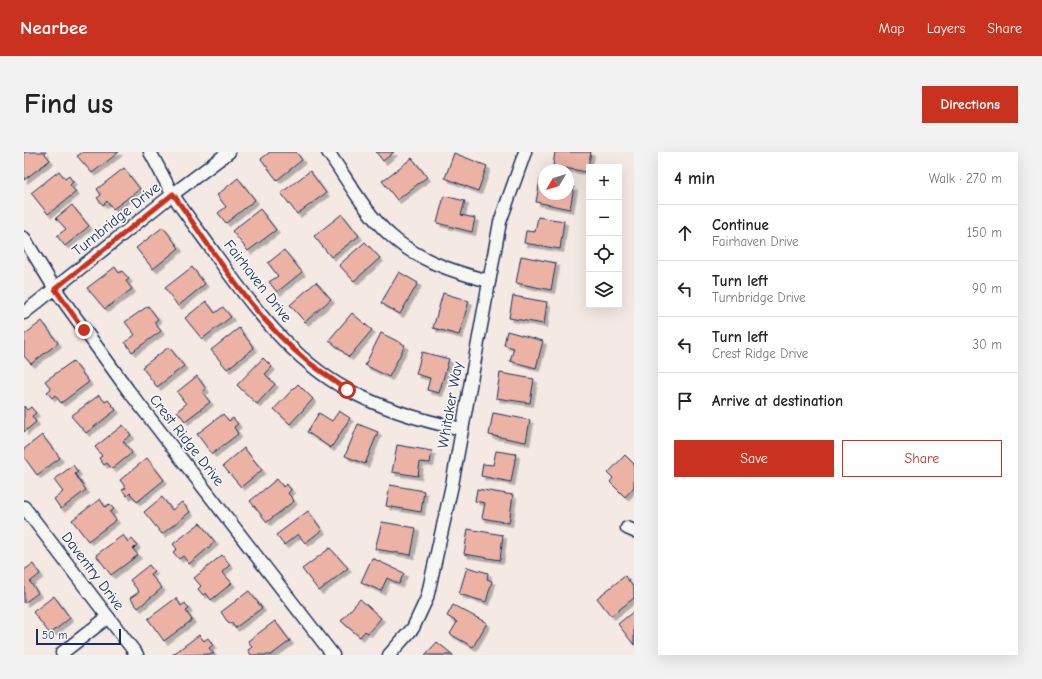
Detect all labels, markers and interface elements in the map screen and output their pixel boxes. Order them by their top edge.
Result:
text: Nearbee [20,17,88,39]
text: Map [878,20,905,37]
text: Layers [927,20,965,37]
text: Share [987,20,1022,37]
button: Directions [922,86,1018,123]
text: Find us [24,88,113,120]
north arrow [538,164,574,200]
map controls [586,164,622,308]
button: + [586,164,622,200]
text: 4 min [674,169,715,188]
text: Walk · 270 m [929,171,1002,186]
street label: Turnbridge Drive [68,178,164,260]
button: − [586,200,622,236]
text: Continue [712,216,769,234]
icon: ahead [674,222,696,244]
text: 150 m [967,225,1002,240]
text: Fairhaven Drive [712,234,798,249]
street label: Fairhaven Drive [220,236,296,326]
button: locate [586,236,622,272]
button: layers [586,272,622,308]
text: Turn left [712,272,768,290]
icon: left [674,278,696,300]
text: 90 m [972,281,1002,296]
text: Turnbridge Drive [712,290,805,305]
route end [75,321,93,339]
text: Turn left [712,328,768,346]
icon: left [674,334,696,356]
text: 30 m [972,337,1002,352]
text: Crest Ridge Drive [712,346,808,361]
street label: Whitaker Way [434,360,467,450]
route start [338,381,356,399]
icon: arrive [674,390,696,412]
street label: Crest Ridge Drive [146,391,229,490]
text: Arrive at destination [712,392,843,410]
button: Save [674,440,834,477]
button: Share [842,440,1002,477]
street label: Daventry Drive [58,528,129,614]
scale bar [36,627,121,646]
text: 50 m [42,629,67,642]

